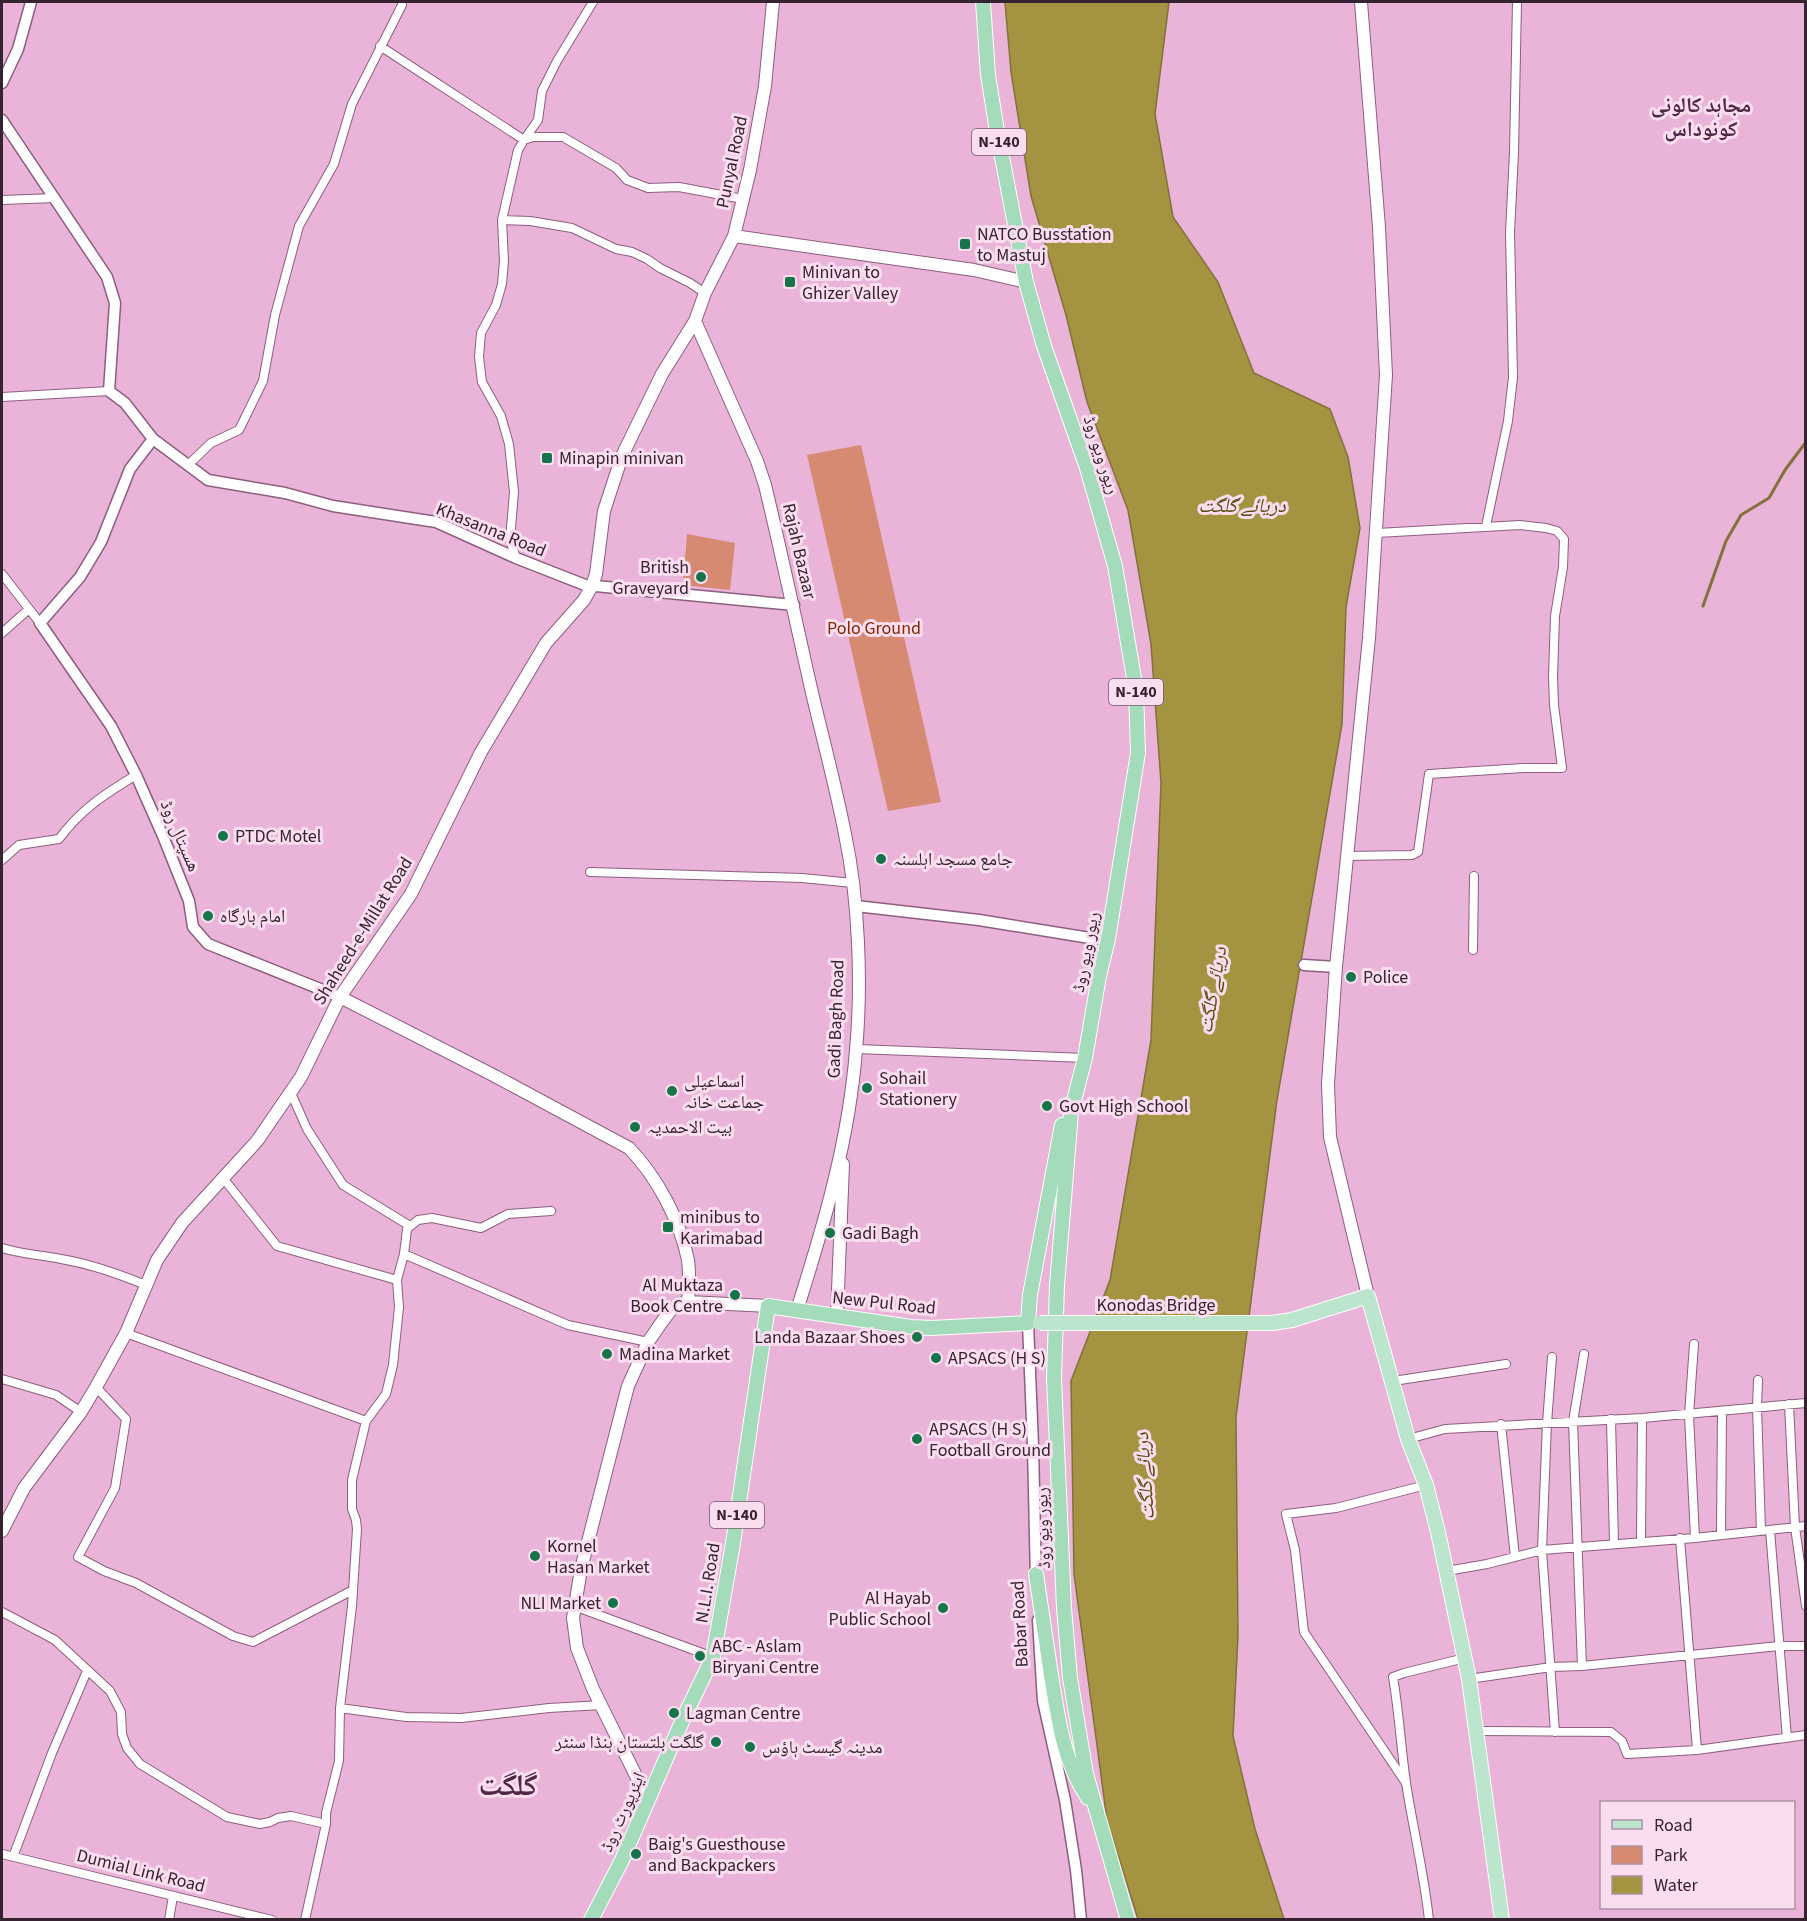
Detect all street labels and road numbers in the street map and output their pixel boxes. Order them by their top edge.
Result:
street label: Punyal Road [710,114,754,210]
road number: N-140 [972,129,1026,155]
street label: ریور ویو روڈ [1077,412,1126,498]
street label: Khasanna Road [432,497,550,563]
street label: Rajah Bazaar [776,501,822,602]
road number: N-140 [1109,679,1163,705]
street label: ھسپتال روڈ [154,796,206,876]
street label: Shaheed-e-Millat Road [307,852,419,1010]
street label: ریور ویو روڈ [1066,910,1106,994]
street label: Gadi Bagh Road [821,959,851,1079]
street label: New Pul Road [831,1285,937,1321]
street label: Konodas Bridge [1097,1293,1215,1318]
street label: ریور ویو روڈ [1029,1487,1057,1569]
road number: N-140 [710,1502,764,1528]
street label: N.L.I. Road [689,1541,727,1625]
street label: Babar Road [1005,1580,1035,1668]
street label: ایئرپورٹ روڈ [594,1768,652,1856]
street label: Dumial Link Road [74,1843,208,1899]

